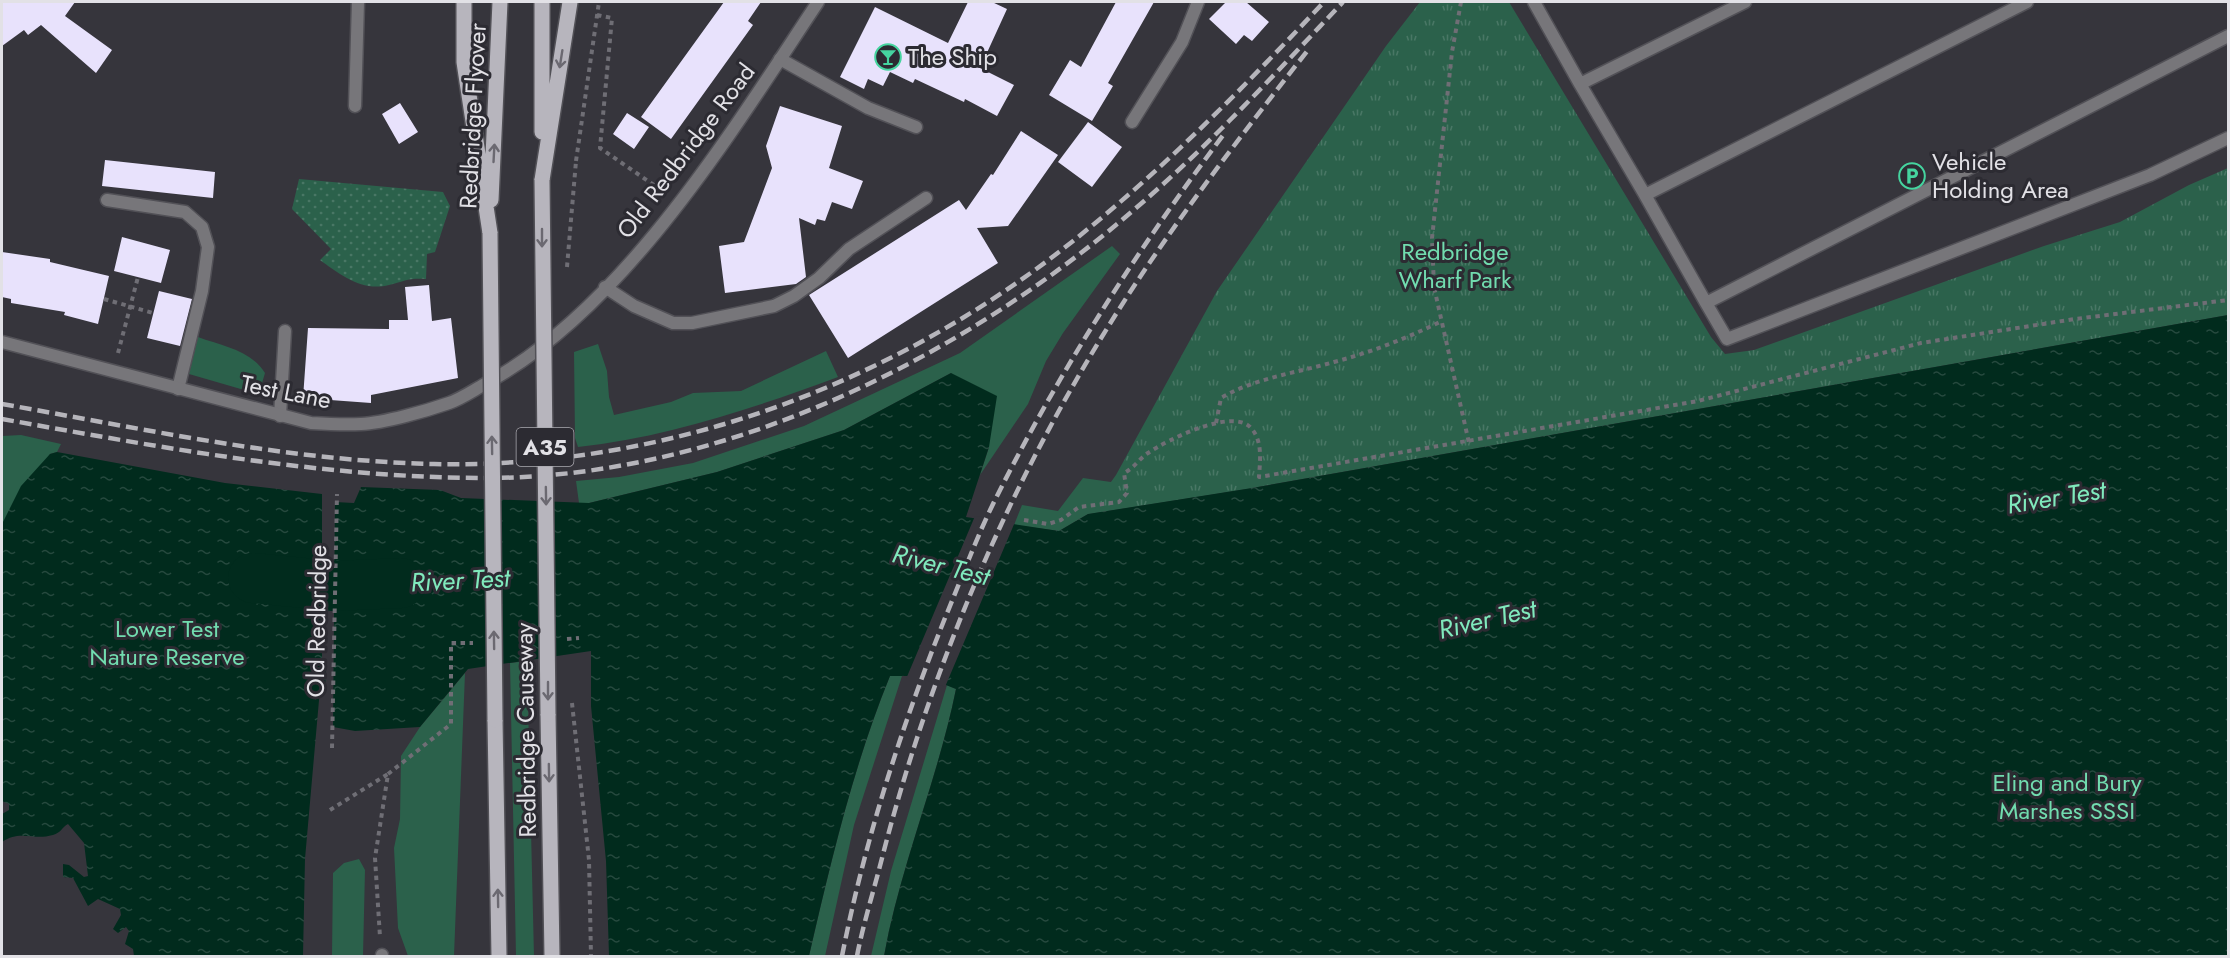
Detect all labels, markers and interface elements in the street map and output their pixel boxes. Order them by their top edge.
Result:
street label: Redbridge Flyover [450,22,495,210]
place label: The Ship [908,39,997,74]
bar icon: The Ship [873,42,903,72]
one-way arrow [555,49,566,69]
street label: Old Redbridge Road [608,56,763,246]
one-way arrow [488,144,499,164]
place label: Vehicle Holding Area [1932,144,2069,207]
parking icon: Vehicle Holding Area [1897,161,1927,191]
one-way arrow [536,228,548,248]
park label: Redbridge Wharf Park [1399,234,1512,297]
street label: Test Lane [238,366,334,417]
road number: A35 [516,428,574,466]
one-way arrow [486,436,498,456]
water label: River Test [2004,470,2110,524]
one-way arrow [540,486,552,506]
water label: River Test [888,535,996,596]
street label: Old Redbridge [298,544,335,698]
water label: River Test [409,558,512,602]
water label: River Test [1434,589,1542,649]
park label: Lower Test Nature Reserve [89,611,245,674]
street label: Redbridge Causeway [506,622,545,838]
one-way arrow [488,631,500,651]
one-way arrow [542,681,554,701]
one-way arrow [543,762,555,782]
park label: Eling and Bury Marshes SSSI [1993,765,2142,828]
one-way arrow [492,889,504,909]

